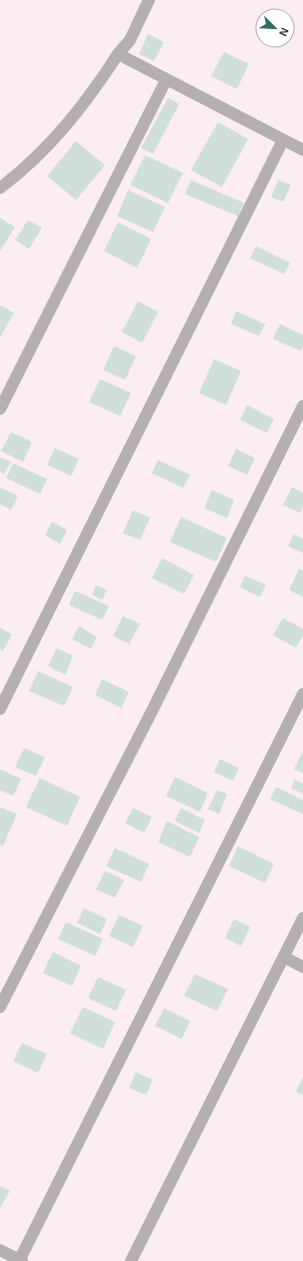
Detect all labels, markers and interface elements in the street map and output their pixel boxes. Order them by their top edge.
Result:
north arrow [255,8,295,48]
text: N [277,26,291,38]

